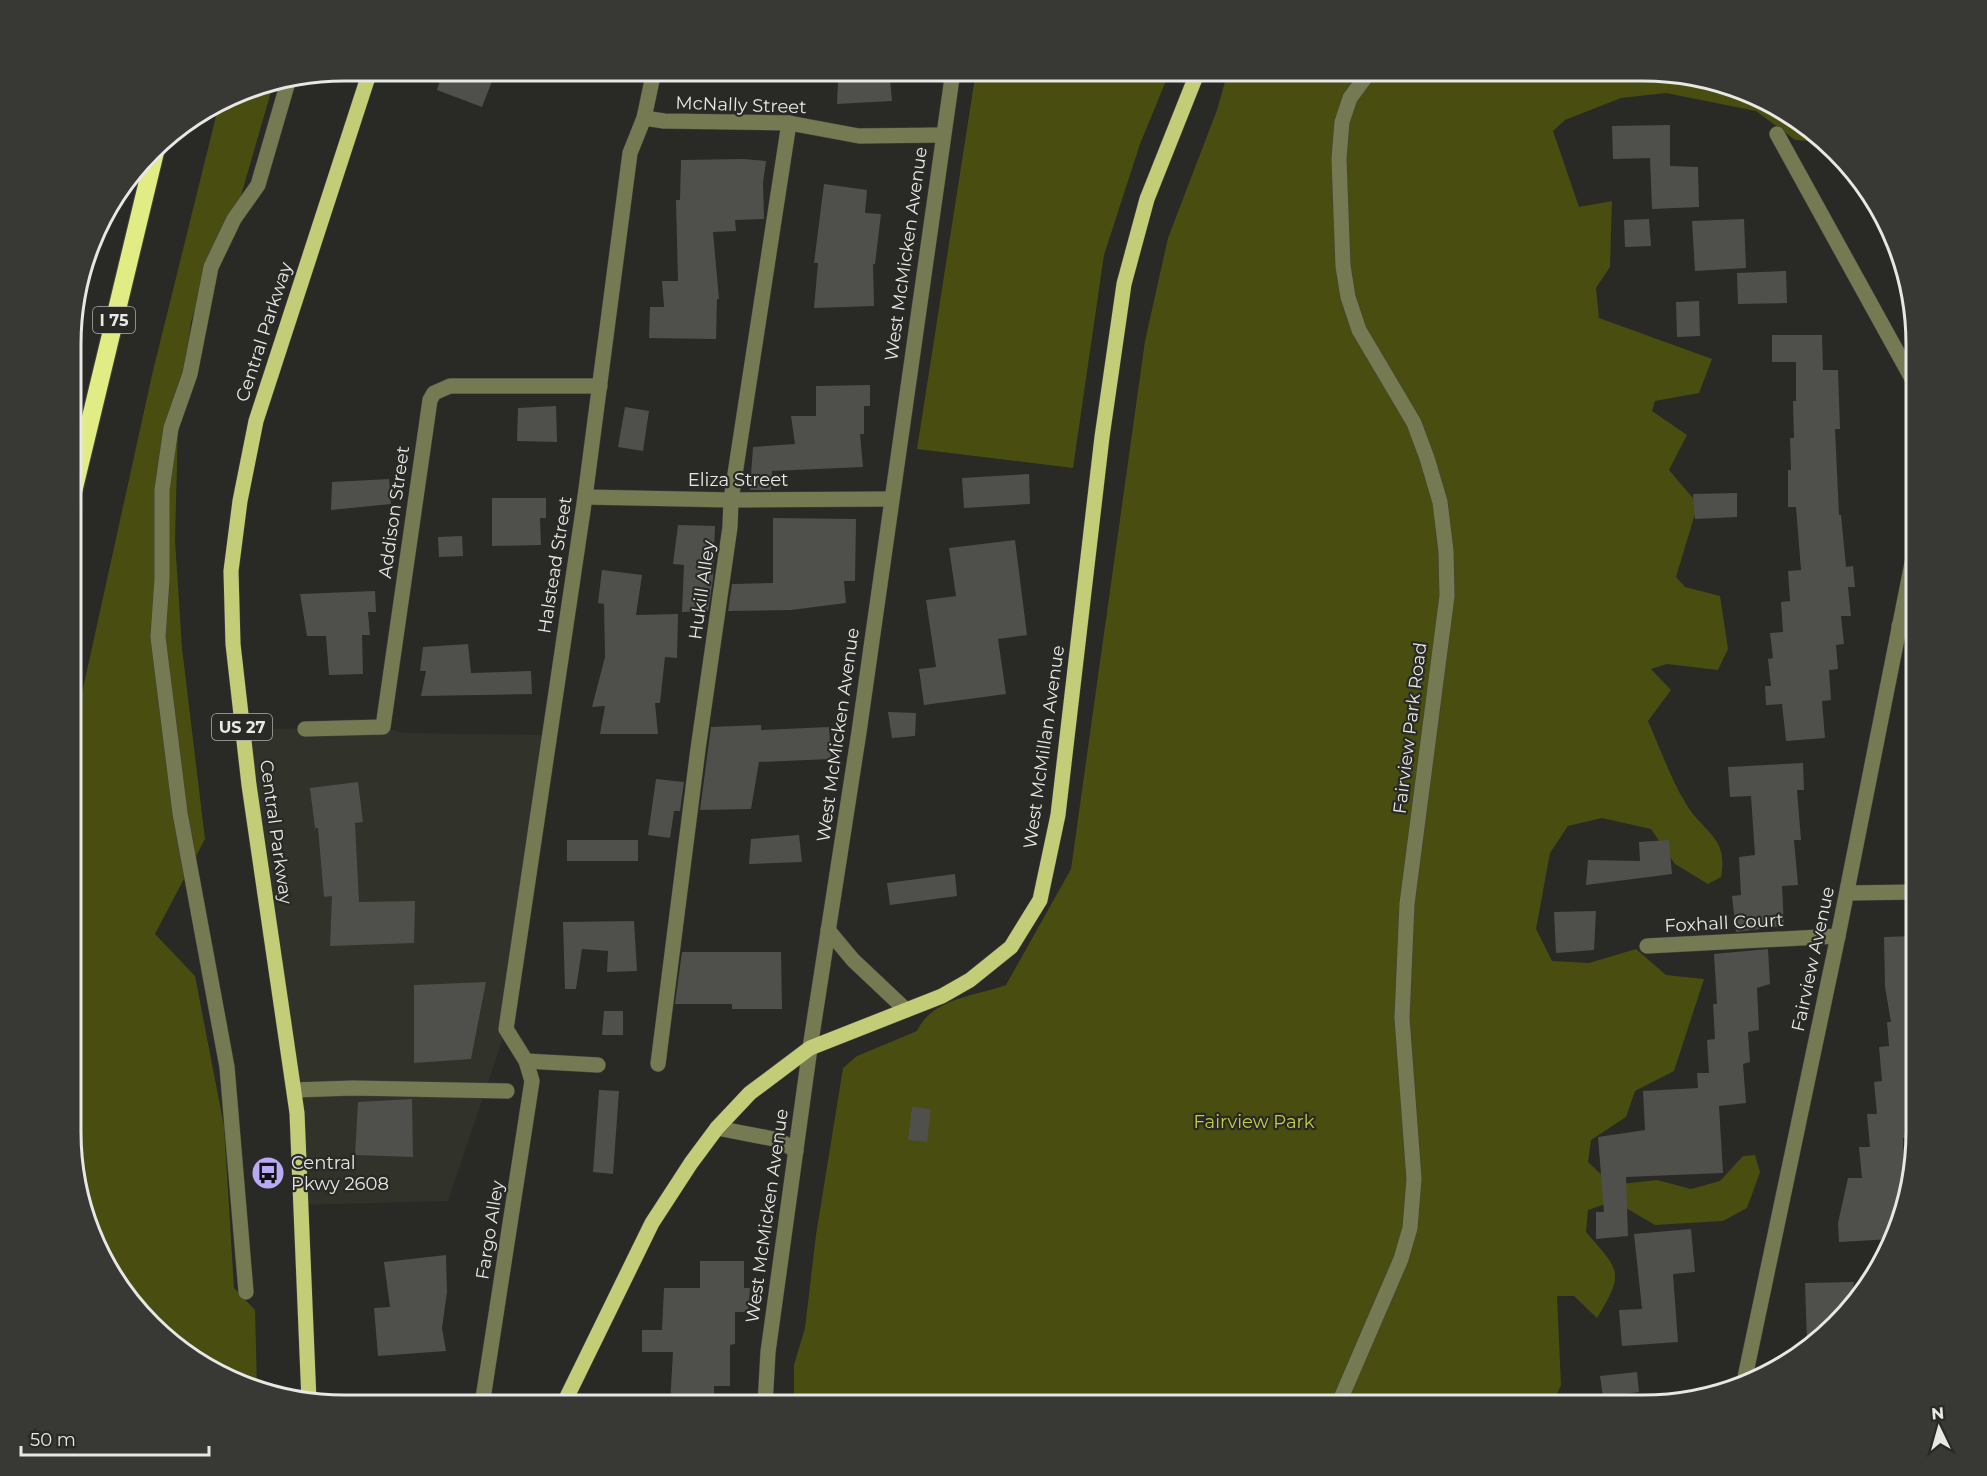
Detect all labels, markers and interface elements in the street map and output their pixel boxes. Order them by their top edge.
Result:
street label: McNally Street [675,92,807,118]
street label: West McMicken Avenue [880,145,932,363]
street label: Central Parkway [231,259,297,405]
road number: I 75 [93,307,135,333]
street label: Addison Street [374,444,414,580]
street label: Eliza Street [688,469,788,491]
street label: Halstead Street [533,495,577,635]
street label: Hukill Alley [684,539,720,641]
street label: West McMicken Avenue [812,626,864,844]
street label: Fairview Park Road [1389,641,1431,815]
street label: West McMillan Avenue [1019,644,1069,850]
road number: US 27 [212,714,272,740]
street label: Central Parkway [255,758,297,906]
street label: Fairview Avenue [1787,884,1839,1034]
street label: Foxhall Court [1664,909,1784,937]
street label: West McMicken Avenue [741,1107,793,1325]
park label: Fairview Park [1194,1111,1315,1133]
place label: Central Pkwy 2608 [291,1152,389,1195]
bus stop icon: Central Pkwy 2608 [250,1155,286,1191]
street label: Fargo Alley [471,1179,509,1281]
north arrow [1909,1398,1969,1458]
text: N [1930,1404,1945,1424]
scale bar [21,1419,208,1457]
text: 50 m [30,1429,76,1451]

